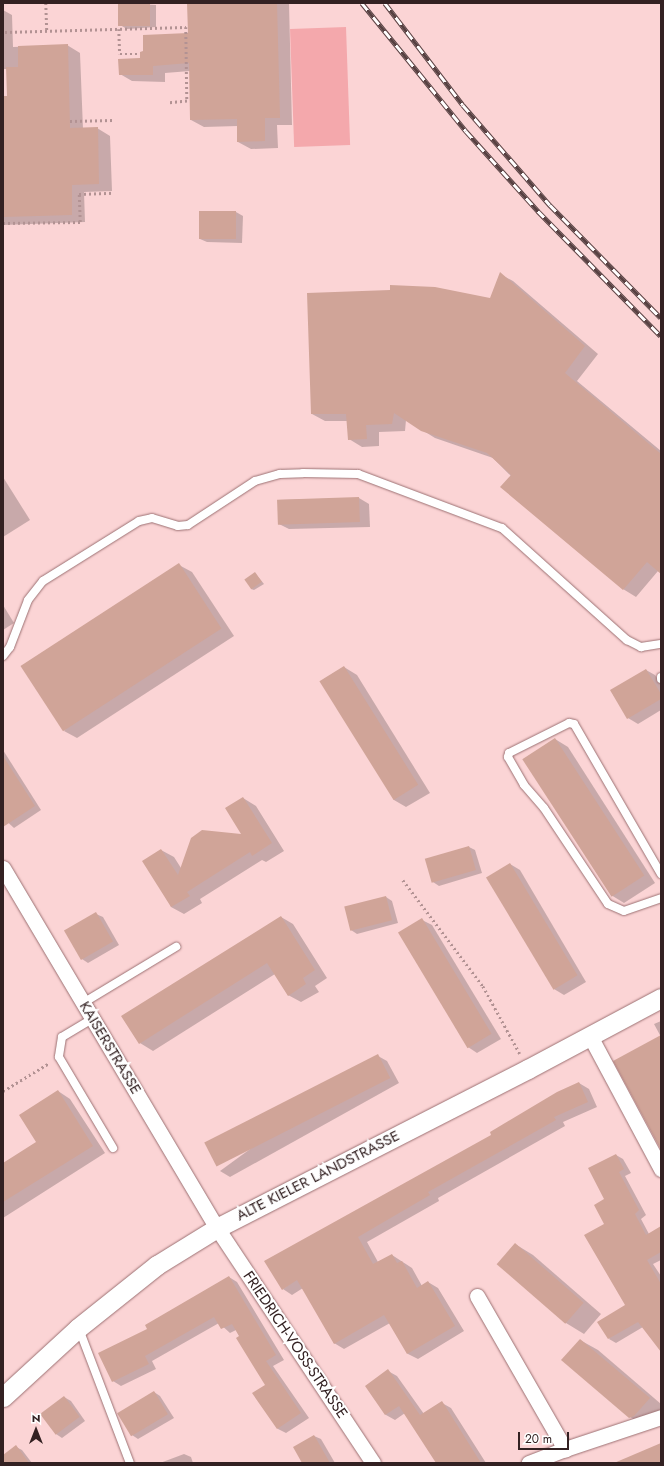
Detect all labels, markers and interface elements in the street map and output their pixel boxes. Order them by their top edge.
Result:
street label: KAISERSTRASSE [75,998,145,1098]
street label: ALTE KIELER LANDSTRASSE [233,1127,403,1225]
street label: FRIEDRICH-VOSS-STRASSE [239,1268,351,1422]
north arrow [16,1410,56,1450]
text: N [32,1410,40,1426]
scale bar [520,1424,571,1450]
text: 20 m [525,1430,552,1448]

